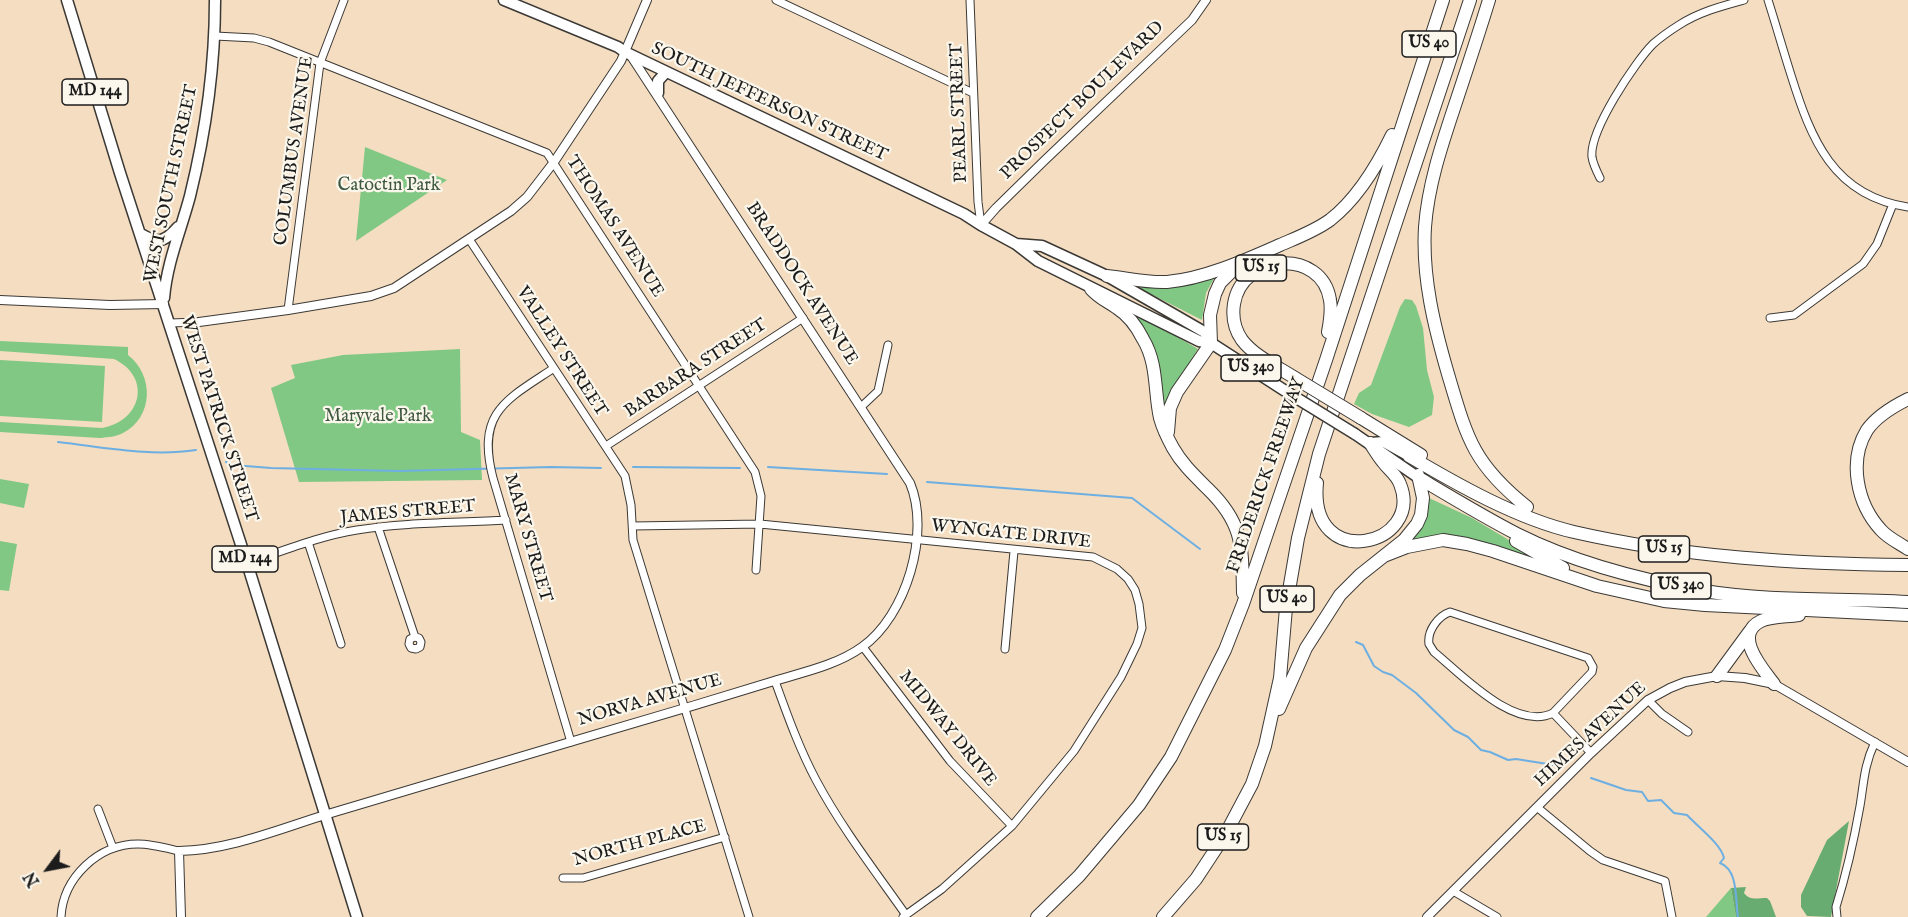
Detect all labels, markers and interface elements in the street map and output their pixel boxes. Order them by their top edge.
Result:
street label: PROSPECT BOULEVARD [997,17,1169,185]
road number: US 40 [1402,31,1456,57]
street label: SOUTH JEFFERSON STREET [648,39,890,167]
street label: PEARL STREET [947,43,973,183]
street label: COLUMBUS AVENUE [271,55,319,247]
road number: MD 144 [62,79,128,105]
street label: WEST SOUTH STREET [140,83,204,285]
street label: THOMAS AVENUE [560,152,668,302]
park label: Catoctin Park [338,175,440,197]
street label: BRADDOCK AVENUE [740,199,862,369]
road number: US 15 [1236,255,1286,281]
street label: VALLEY STREET [511,283,611,421]
street label: WEST PATRICK STREET [174,313,262,525]
street label: BARBARA STREET [621,315,771,423]
road number: US 340 [1221,355,1281,381]
street label: FREDERICK FREEWAY [1223,375,1311,577]
park label: Maryvale Park [324,406,432,428]
street label: MARY STREET [498,471,556,605]
street label: JAMES STREET [340,496,476,530]
street label: WYNGATE DRIVE [930,516,1092,554]
road number: US 15 [1638,536,1690,562]
road number: MD 144 [212,546,278,572]
road number: US 340 [1651,573,1711,599]
road number: US 40 [1260,586,1314,612]
street label: MIDWAY DRIVE [894,667,1000,791]
street label: NORVA AVENUE [575,670,725,732]
street label: HIMES AVENUE [1531,678,1651,792]
street label: NORTH PLACE [571,816,709,872]
road number: US 15 [1198,824,1248,850]
north arrow [18,839,78,899]
text: N [21,867,45,890]

